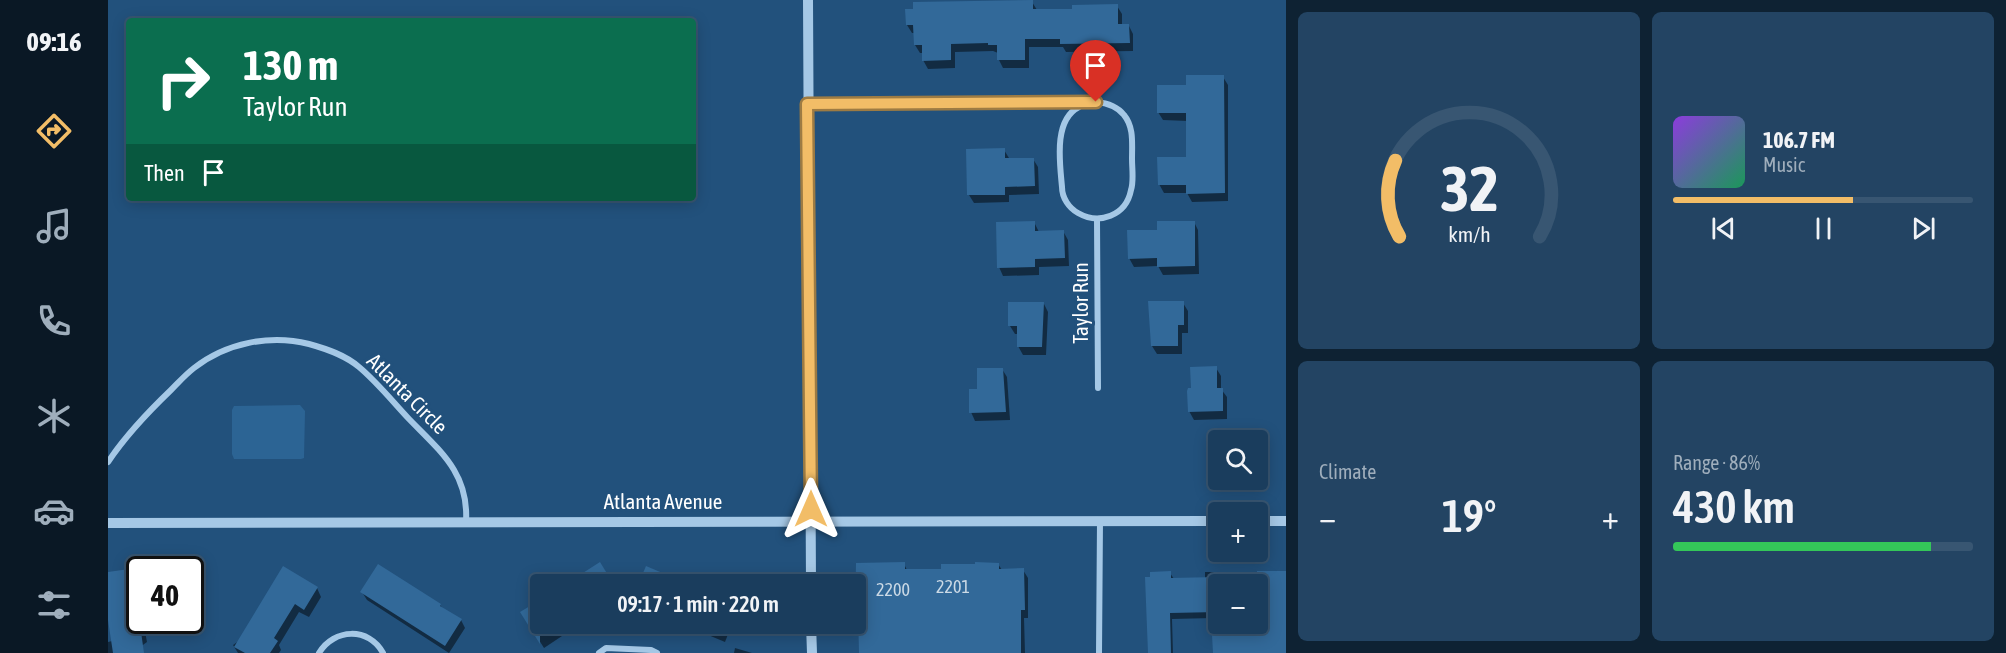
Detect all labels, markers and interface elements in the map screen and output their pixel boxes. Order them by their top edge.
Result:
text: 09:16 [26,26,82,57]
pin [1070,40,1121,102]
text: 130 m [243,41,338,89]
icon: right [144,42,222,120]
icon: arrive [1079,49,1112,82]
text: Taylor Run [243,91,348,122]
icon: directions [33,110,75,152]
text: 106.7 FM [1763,127,1835,153]
text: Music [1763,153,1805,176]
text: 32 [1440,154,1498,225]
icon: arrive [197,156,230,189]
text: Then [144,160,185,186]
icon: music [33,205,75,247]
icon: previous [1707,212,1740,245]
icon: pause [1807,212,1840,245]
icon: next [1907,212,1940,245]
text: km/h [1448,223,1490,248]
street label: Taylor Run [1068,262,1092,344]
icon: phone [33,300,75,342]
street label: Atlanta Circle [363,348,453,438]
icon: climate [33,395,75,437]
map controls [1208,430,1268,634]
button: search [1208,430,1268,490]
text: Range · 86% [1673,451,1760,474]
text: Climate [1319,460,1376,483]
position arrow [779,477,843,541]
text: 430 km [1673,481,1795,533]
street label: Atlanta Avenue [604,489,722,513]
icon: car [33,490,75,532]
text: 19° [1442,490,1496,542]
text: − [1319,498,1336,536]
text: + [1602,498,1619,536]
button: + [1208,502,1268,562]
speed limit sign: 40 [126,556,204,634]
button: − [1208,574,1268,634]
house number: 2201 [936,576,970,597]
house number: 2200 [876,579,910,600]
icon: filters [33,584,75,626]
text: 09:17 · 1 min · 220 m [617,591,779,617]

